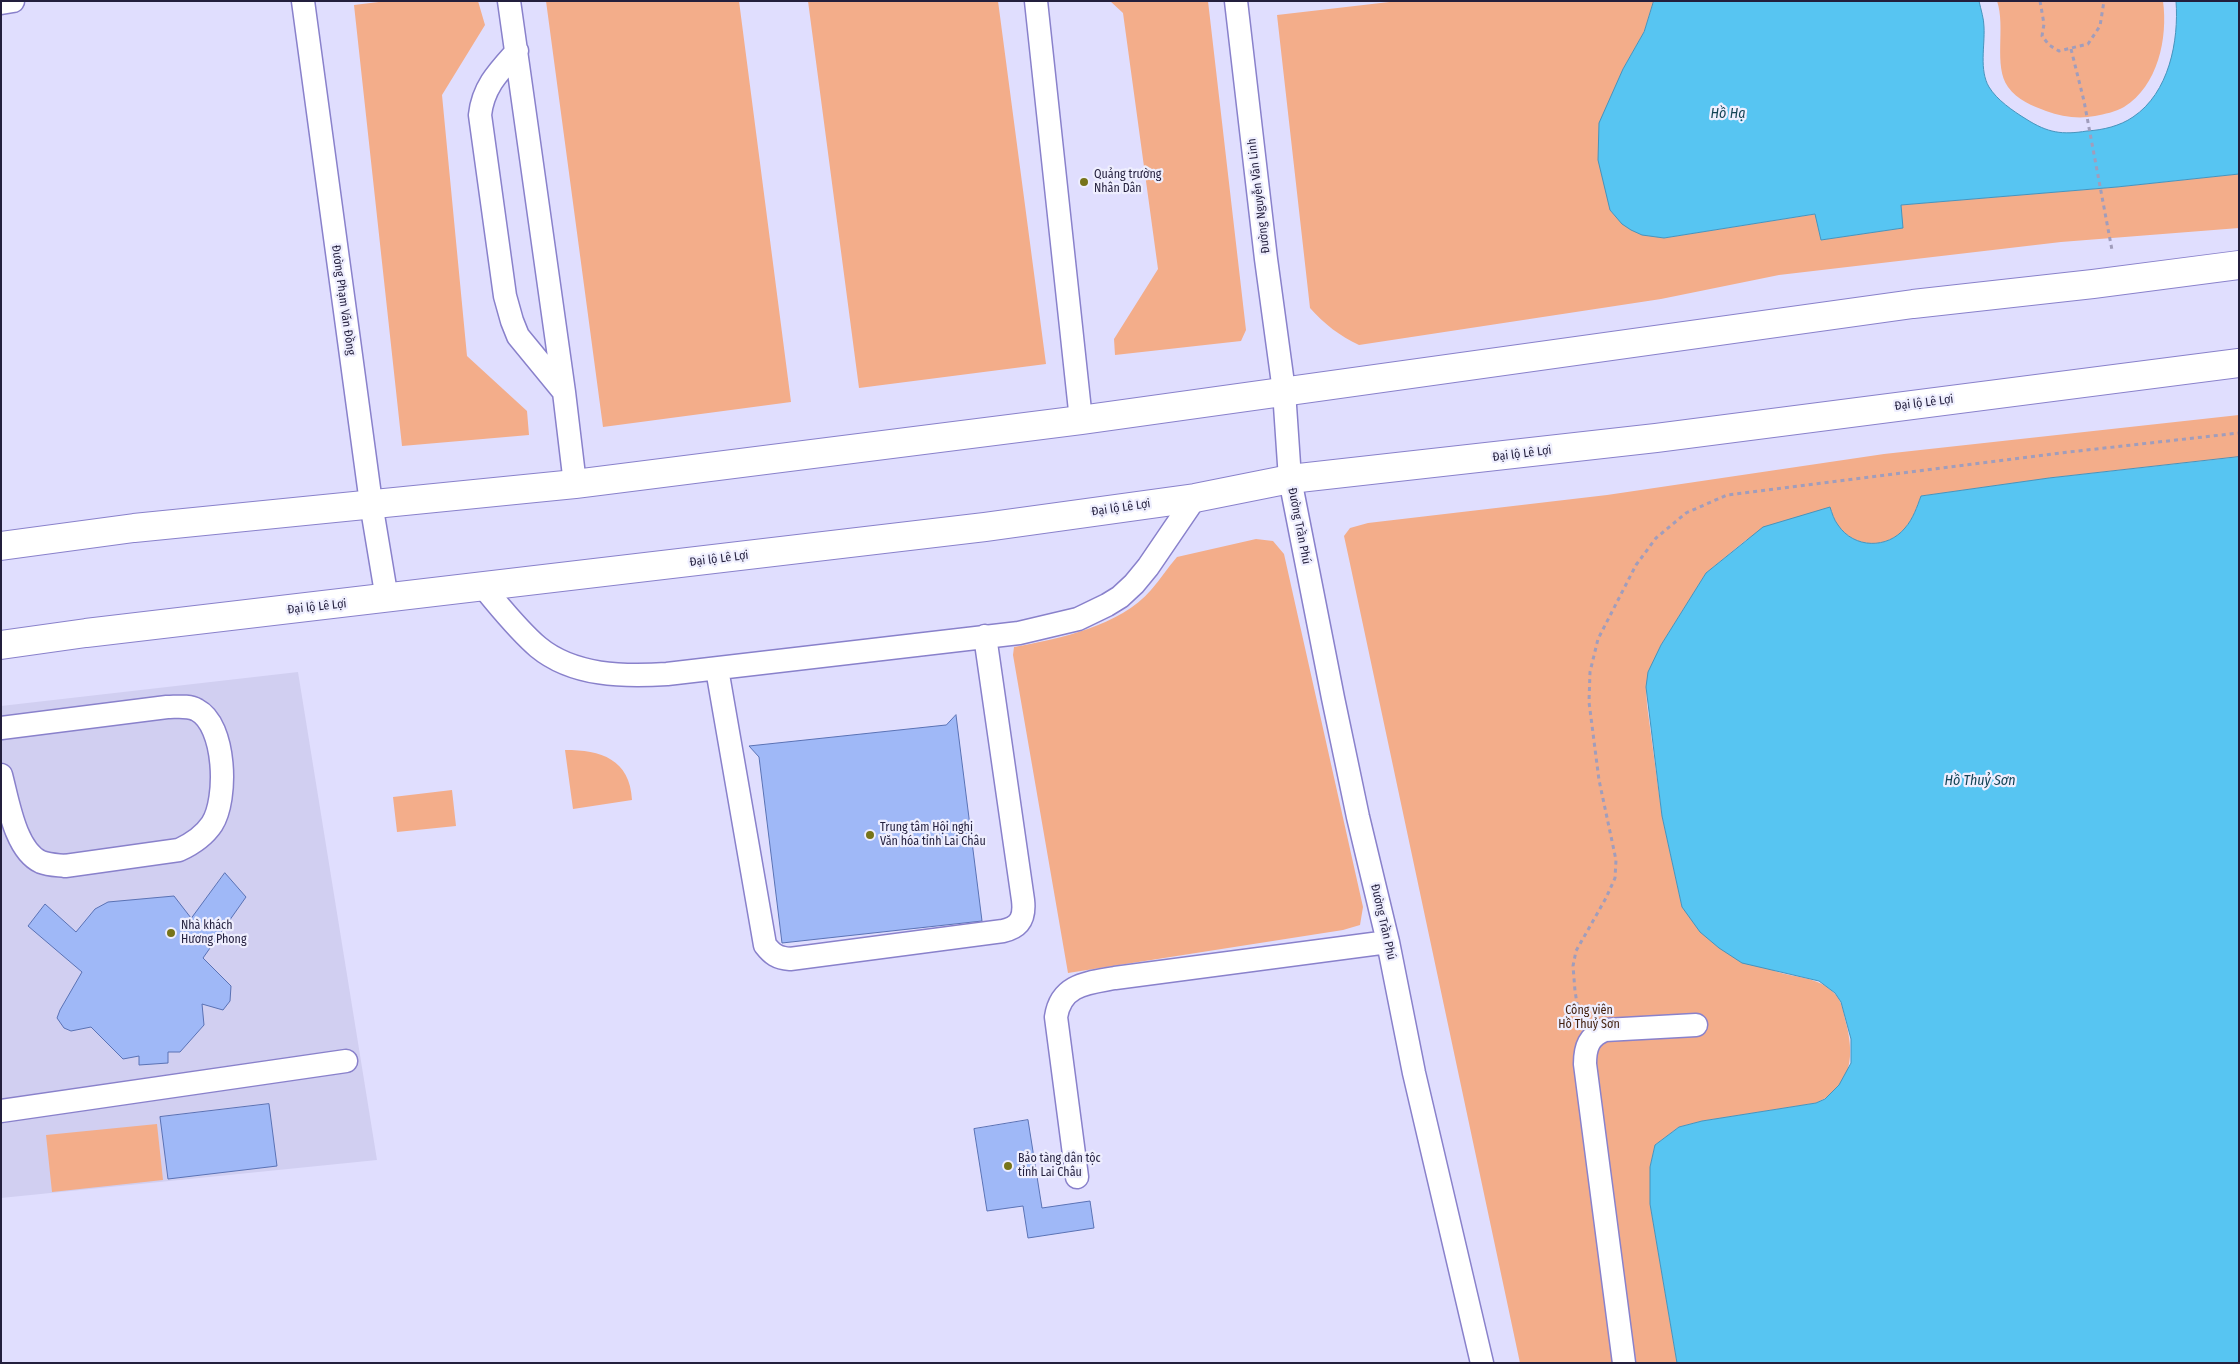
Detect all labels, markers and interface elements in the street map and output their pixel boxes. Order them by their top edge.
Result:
water label: Hồ Hạ [1711,106,1745,122]
street label: Đường Nguyễn Văn Linh [1245,138,1273,254]
place label: Quảng trường Nhân Dân [1094,168,1161,196]
marker: Quảng trường Nhân Dân [1078,176,1090,188]
street label: Đường Phạm Văn Đồng [328,244,358,356]
street label: Đại lộ Lê Lợi [1894,392,1954,414]
street label: Đại lộ Lê Lợi [1492,443,1552,465]
street label: Đường Trần Phú [1285,487,1313,565]
street label: Đại lộ Lê Lợi [1091,497,1151,519]
street label: Đại lộ Lê Lợi [689,548,749,570]
street label: Đại lộ Lê Lợi [287,597,347,617]
water label: Hồ Thuỷ Sơn [1944,773,2016,789]
place label: Trung tâm Hội nghị Văn hóa tỉnh Lai Châu [880,821,986,849]
marker: Trung tâm Hội nghị Văn hóa tỉnh Lai Châu [864,829,876,841]
street label: Đường Trần Phú [1367,883,1399,961]
place label: Nhà khách Hương Phong [181,919,247,947]
marker: Nhà khách Hương Phong [165,927,177,939]
park label: Công viên Hồ Thuỷ Sơn [1558,1004,1620,1032]
place label: Bảo tàng dân tộc tỉnh Lai Châu [1018,1152,1101,1180]
marker: Bảo tàng dân tộc tỉnh Lai Châu [1002,1160,1014,1172]

